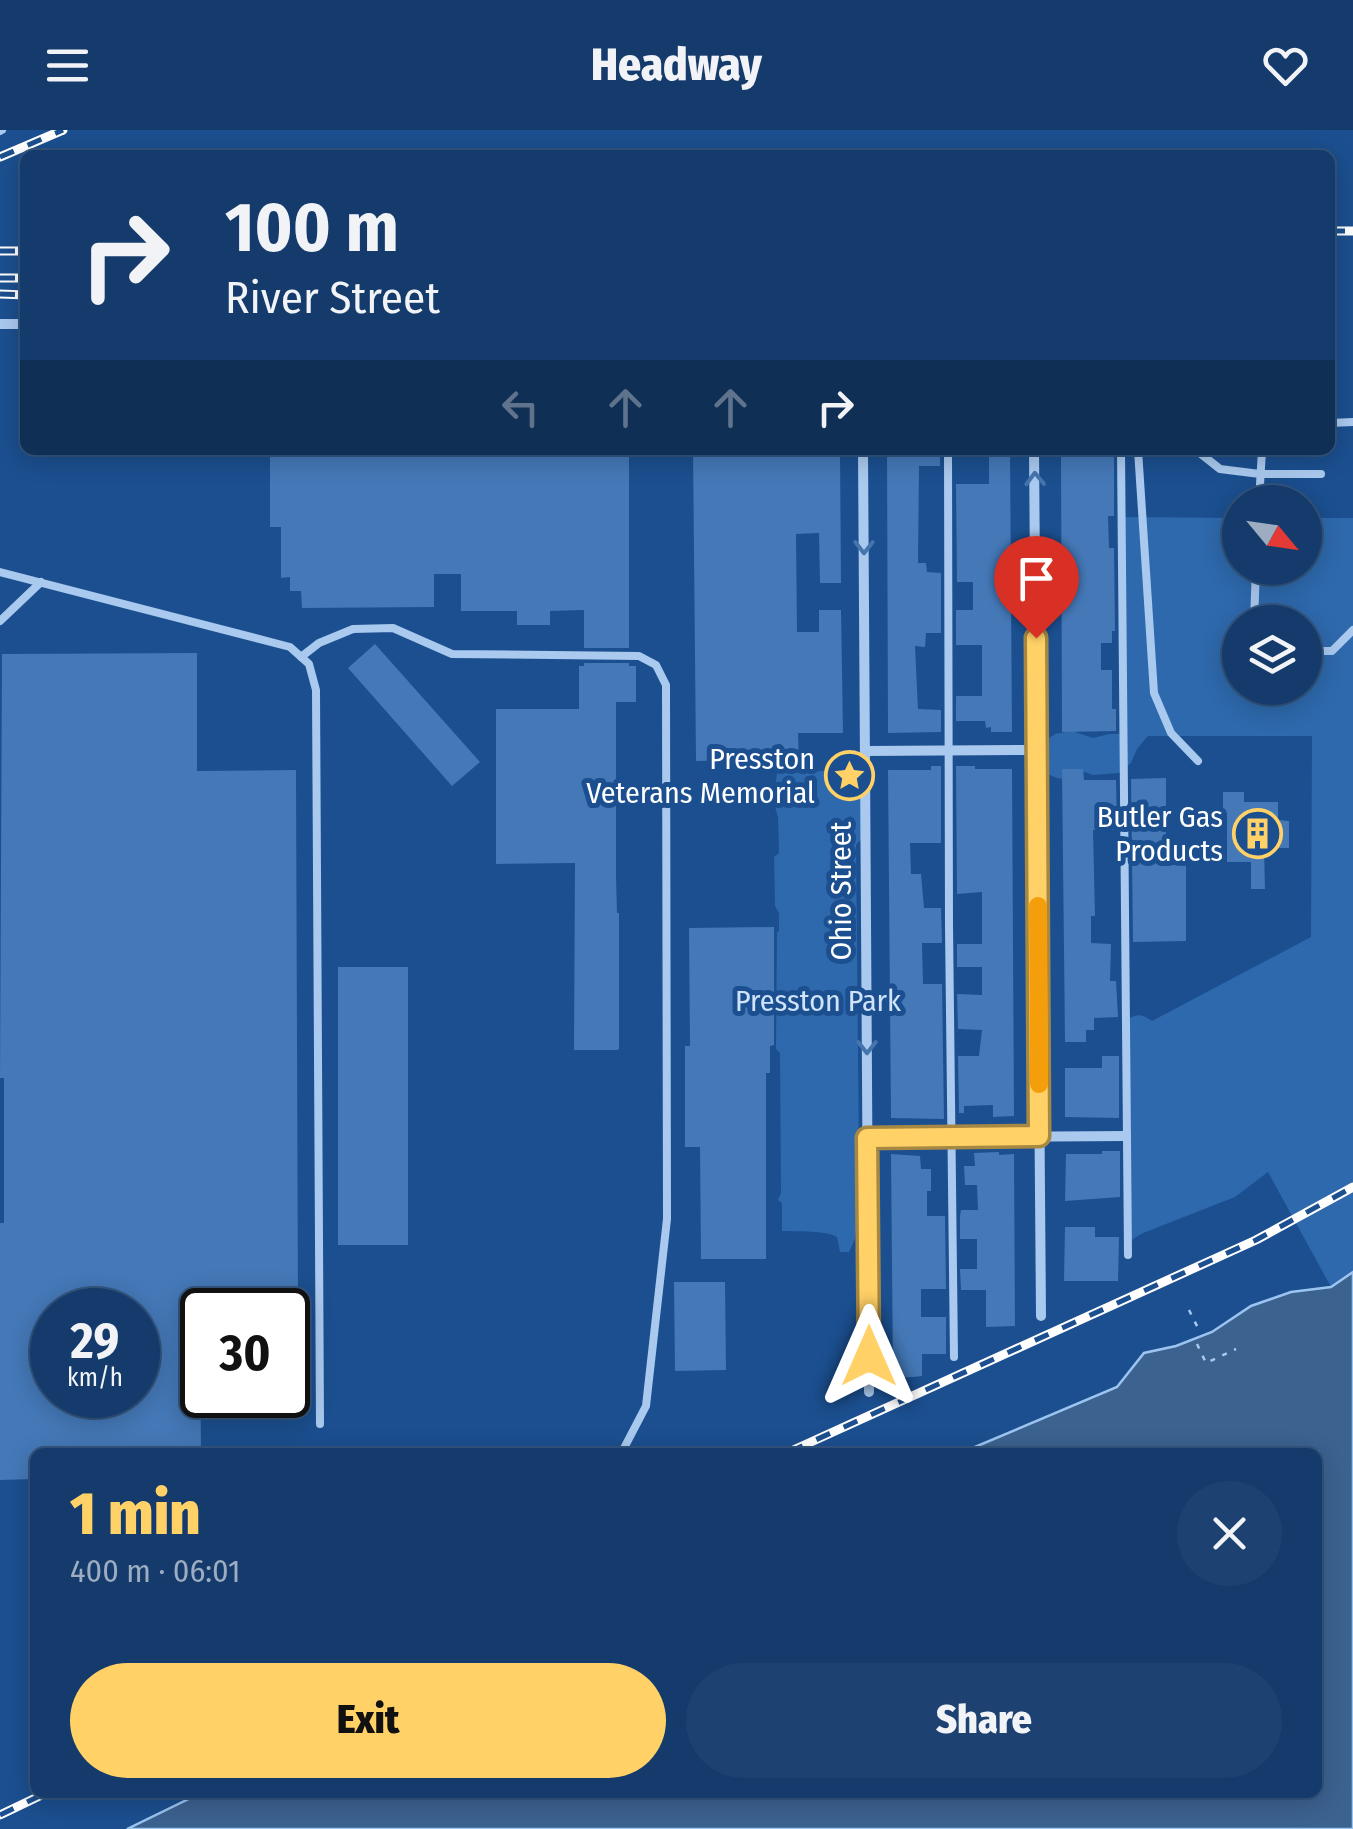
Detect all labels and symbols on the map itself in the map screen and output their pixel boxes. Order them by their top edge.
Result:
one-way arrow [1024,471,1045,487]
north arrow [1222,485,1322,585]
pin [994,536,1079,639]
one-way arrow [853,540,875,556]
place label: Presston Veterans Memorial [586,741,815,811]
place icon: Presston Veterans Memorial [824,750,876,802]
place label: Butler Gas Products [1097,799,1223,869]
building icon: Butler Gas Products [1232,808,1284,860]
street label: Ohio Street [823,821,859,960]
park label: Presston Park [735,983,901,1019]
one-way arrow [856,1040,878,1056]
speed limit sign: 30 [180,1288,310,1418]
position arrow [817,1304,921,1408]

